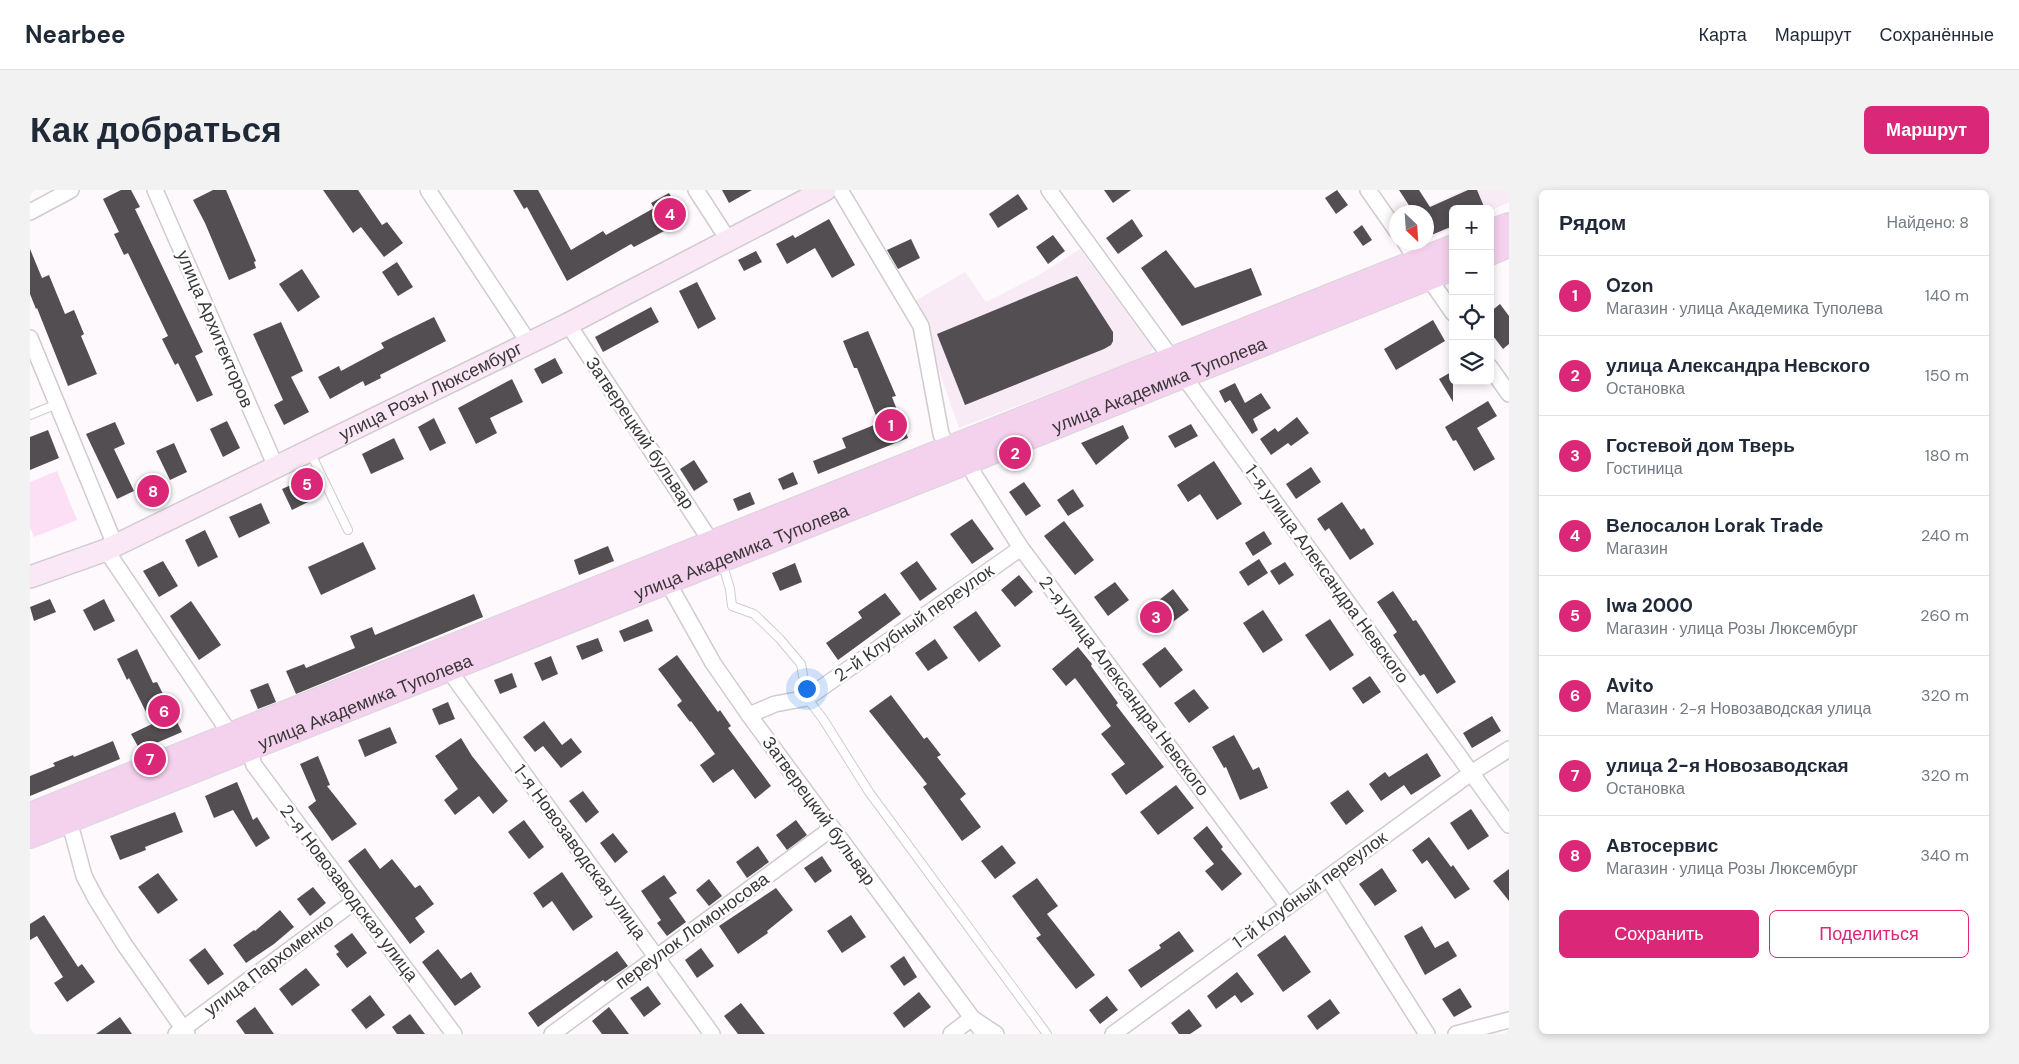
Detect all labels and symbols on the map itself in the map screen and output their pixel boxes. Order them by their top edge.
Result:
pin: 4 [654,195,686,233]
north arrow [1389,205,1434,250]
street label: улица Архитекторов [171,247,259,411]
street label: улица Академика Туполева [1049,331,1271,439]
street label: улица Розы Люксембург [335,336,527,446]
street label: Затверецкий бульвар [580,352,700,514]
pin: 1 [875,406,907,444]
pin: 2 [999,434,1031,472]
street label: 1-я улица Александра Невского [1240,460,1414,688]
pin: 5 [291,465,323,503]
pin: 8 [137,472,169,510]
street label: улица Академика Туполева [631,498,853,606]
street label: 2-й Клубный переулок [829,559,999,687]
street label: 2-я улица Александра Невского [1033,571,1215,801]
pin: 3 [1140,598,1172,636]
street label: улица Академика Туполева [255,648,477,756]
your location [794,676,820,702]
pin: 6 [148,692,180,730]
street label: Затверецкий бульвар [757,732,881,890]
pin: 7 [134,740,166,778]
street label: 1-я Новозаводская улица [508,760,652,945]
street label: 2-я Новозаводская улица [274,800,424,987]
street label: 1-й Клубный переулок [1228,826,1392,954]
street label: переулок Ломоносова [610,867,774,995]
street label: улица Пархоменко [199,908,339,1022]

